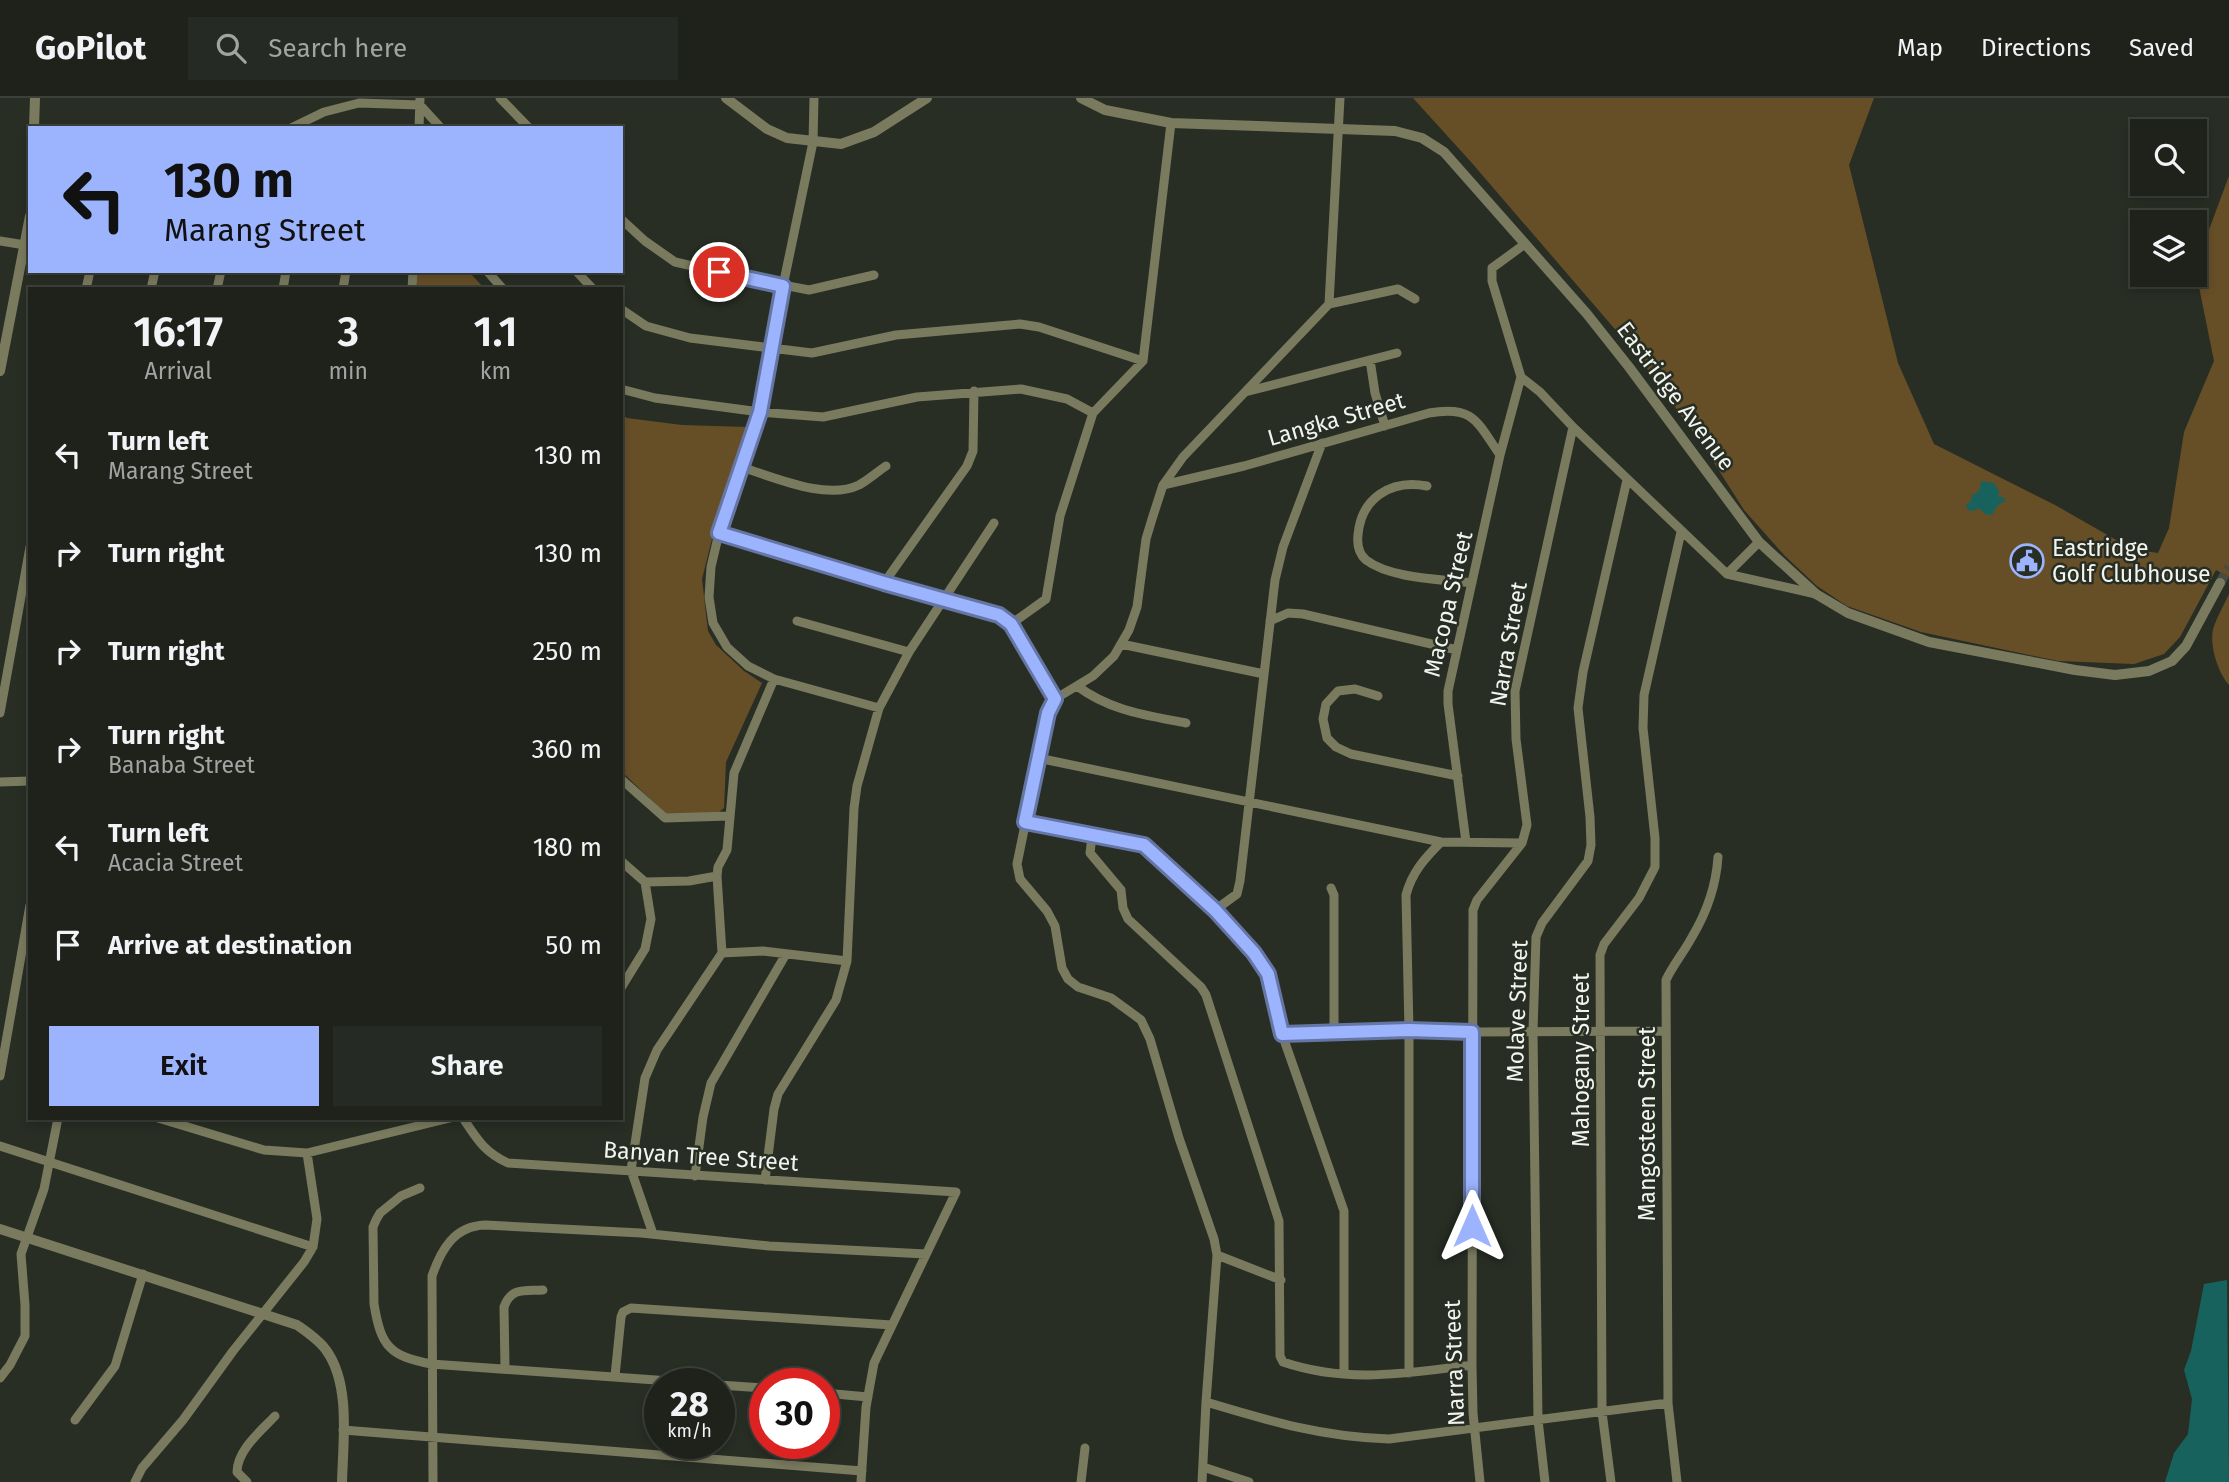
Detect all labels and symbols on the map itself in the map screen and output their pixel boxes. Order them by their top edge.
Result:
pin [689,242,749,302]
street label: Eastridge Avenue [1611,316,1741,476]
street label: Langka Street [1264,386,1409,452]
street label: Macopa Street [1418,528,1479,680]
place label: Eastridge Golf Clubhouse [2052,534,2211,588]
public building icon: Eastridge Golf Clubhouse [2008,542,2046,580]
street label: Narra Street [1483,579,1533,709]
street label: Molave Street [1501,939,1534,1083]
street label: Mahogany Street [1567,972,1595,1147]
street label: Mangosteen Street [1633,1026,1661,1221]
street label: Banyan Tree Street [602,1135,800,1177]
position arrow [1435,1189,1509,1263]
street label: Narra Street [1438,1299,1470,1427]
speed limit sign: 30 [749,1368,840,1459]

